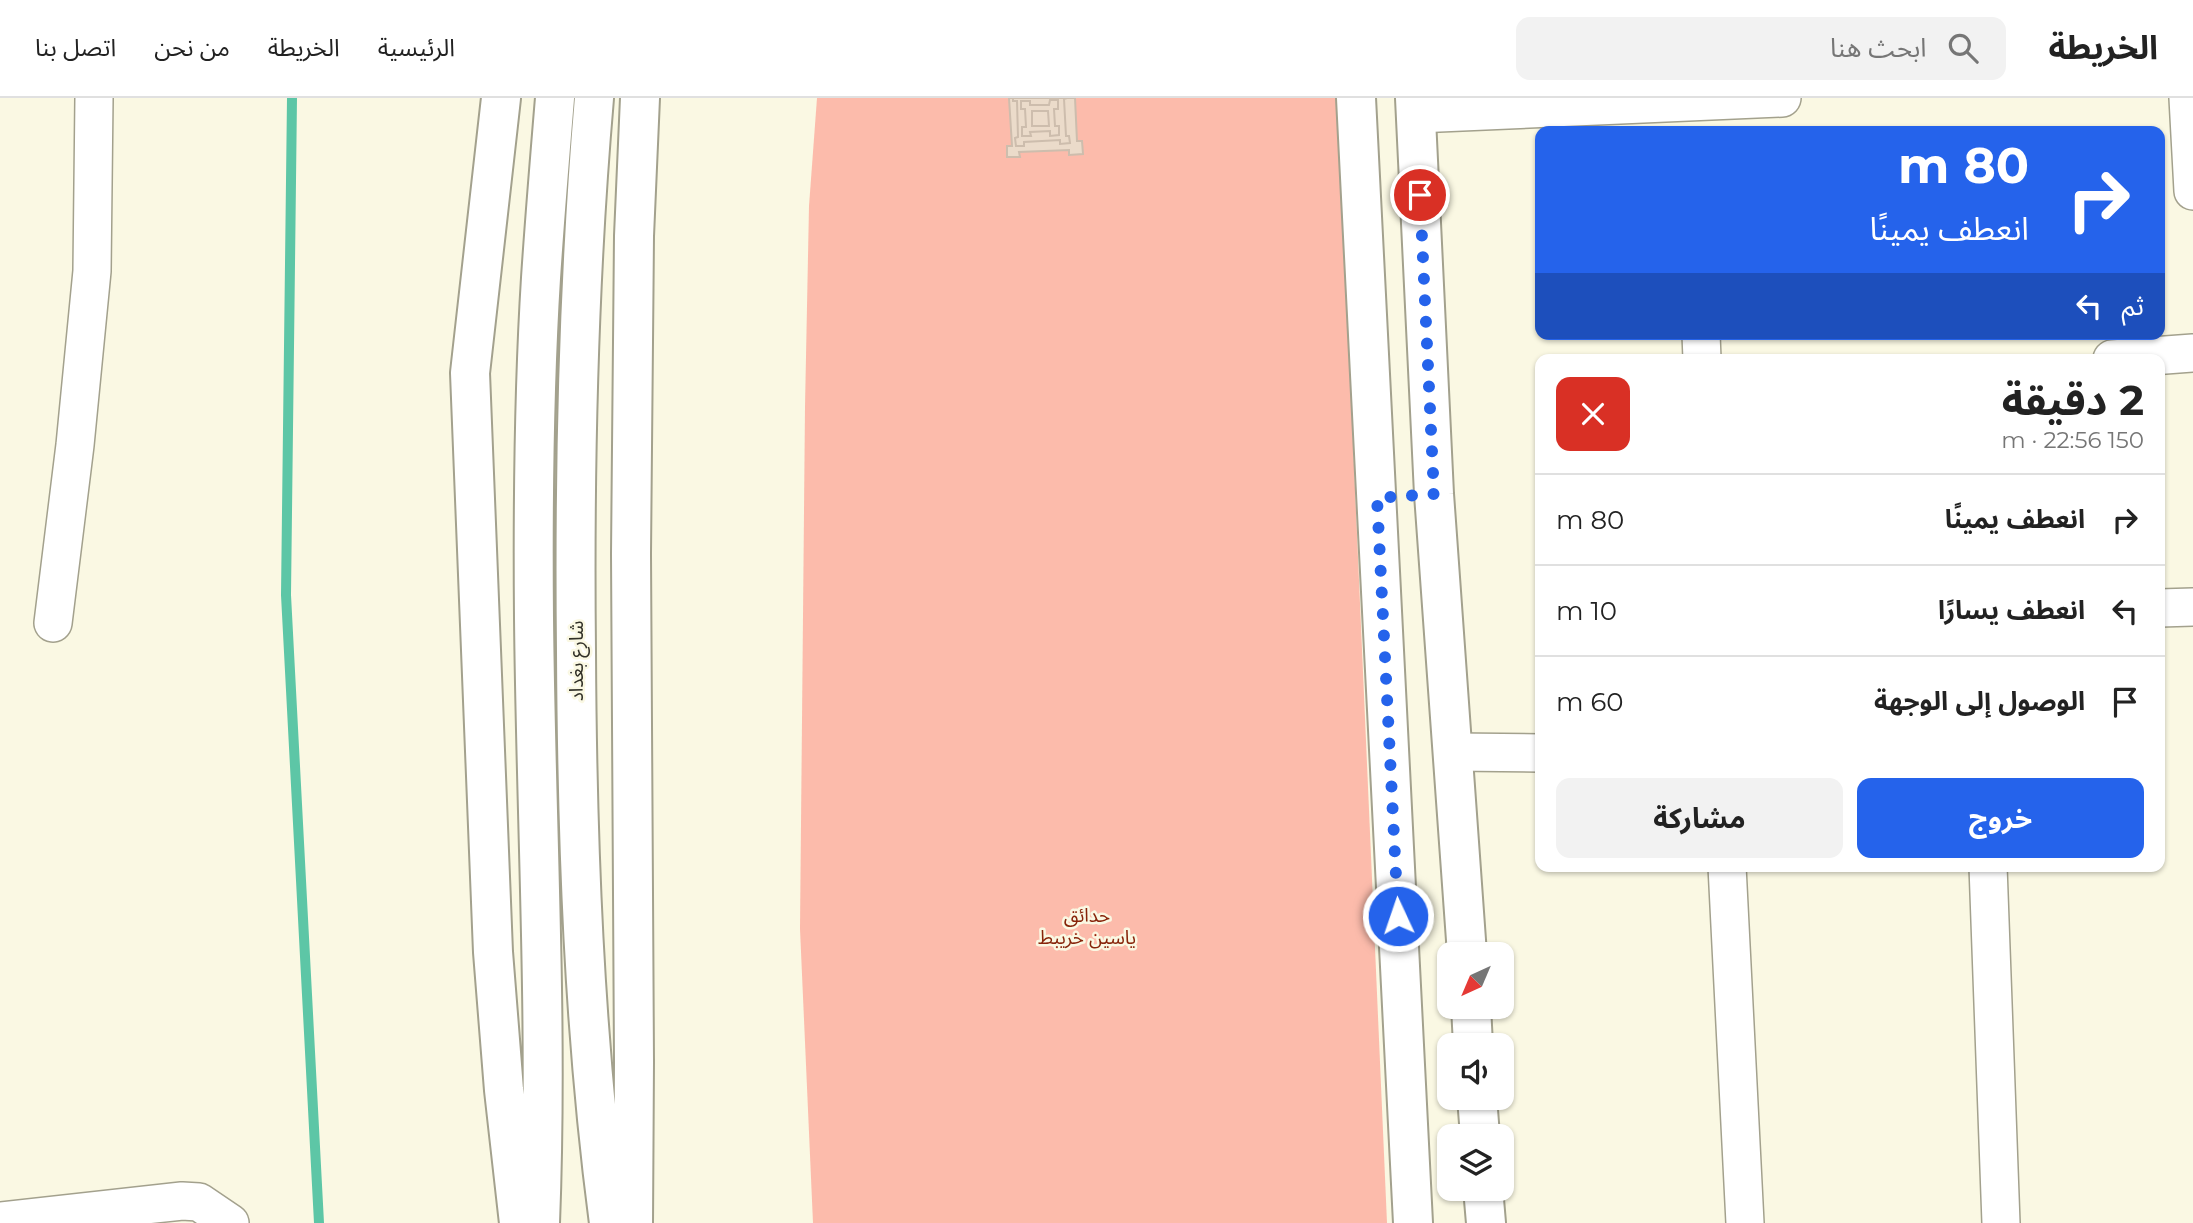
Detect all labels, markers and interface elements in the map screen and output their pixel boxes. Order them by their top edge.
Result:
search box [1516,17,2006,80]
text: الخريطة [2048,27,2158,67]
icon: search [1944,29,1982,67]
text: ابحث هنا [1830,32,1926,64]
text: اتصل بنا [35,33,116,62]
text: من نحن [154,33,230,62]
text: الخريطة [268,33,340,62]
text: الرئيسية [378,33,455,62]
text: 80 m [1898,136,2029,195]
icon: right [2053,154,2144,245]
pin [1390,165,1450,225]
icon: arrive [1401,176,1439,214]
text: انعطف يمينًا [1870,209,2029,248]
icon: left [2070,287,2108,325]
text: ثم [2122,290,2144,322]
text: 2 دقيقة [2002,374,2144,426]
button: close [1556,377,1630,451]
text: 150 m · 22:56 [2001,426,2144,454]
icon: right [2106,501,2144,539]
text: انعطف يمينًا [1945,503,2085,535]
text: 80 m [1556,504,1624,536]
icon: left [2106,592,2144,630]
text: انعطف يسارًا [1938,594,2085,626]
text: 10 m [1556,595,1617,627]
street label: شارع بغداد [565,621,590,701]
icon: arrive [2106,683,2144,721]
text: الوصول إلى الوجهة [1874,685,2085,717]
text: 60 m [1556,686,1623,718]
button: مشاركة [1556,778,1843,858]
button: خروج [1857,778,2144,858]
position arrow [1361,879,1435,953]
park label: حدائق ياسين خريبط [1038,904,1136,949]
north arrow [1437,942,1514,1018]
map controls [1437,942,1514,1201]
button: sound [1437,1033,1514,1110]
button: layers [1437,1124,1514,1201]

